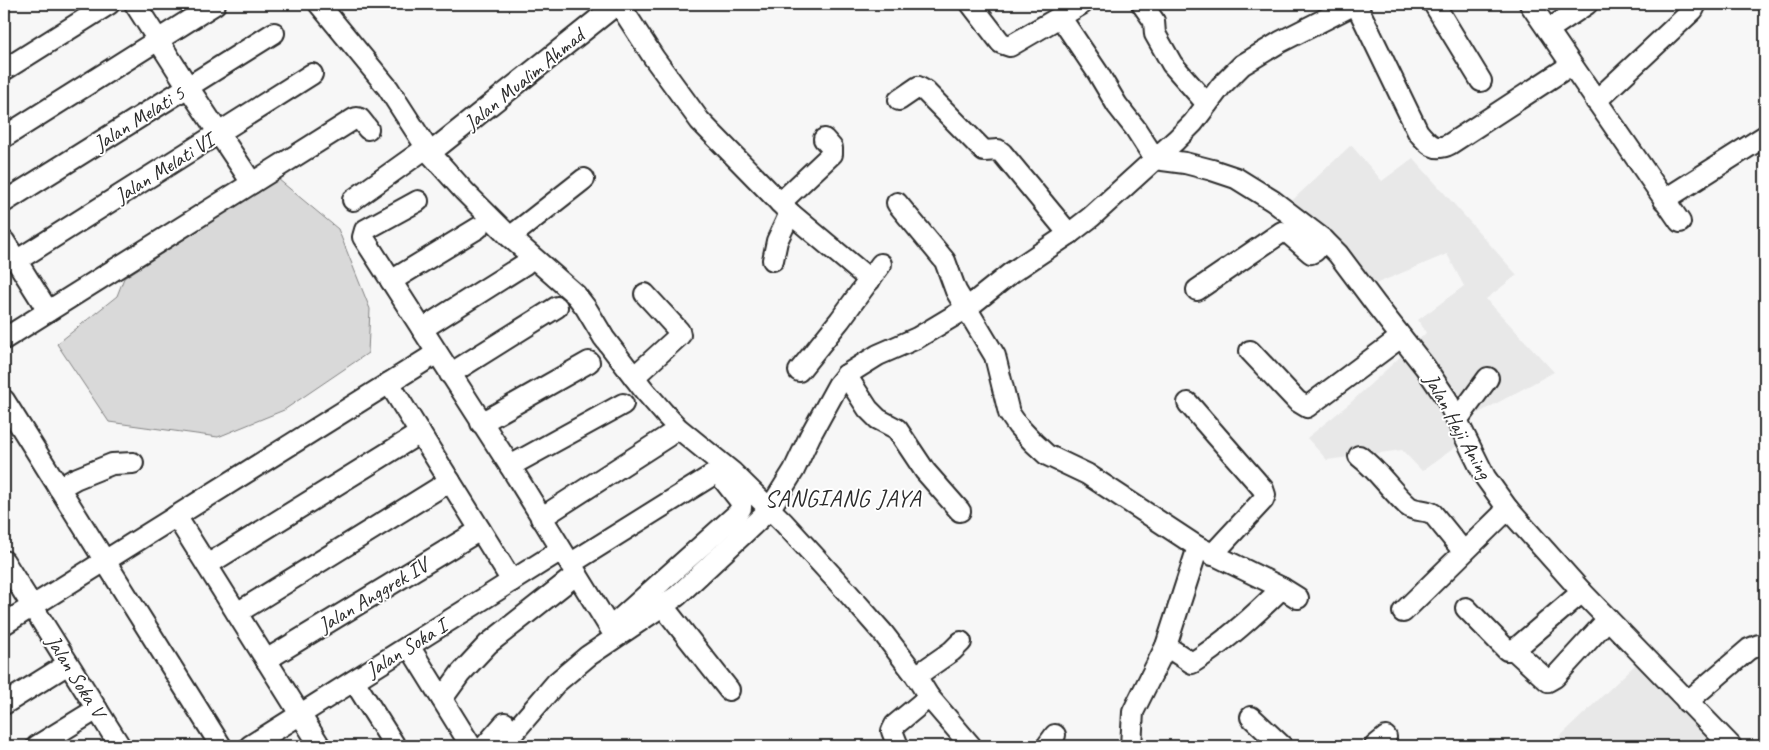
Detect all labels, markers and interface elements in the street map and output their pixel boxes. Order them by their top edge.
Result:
street label: Jalan Mualim Ahmad [458,20,592,136]
street label: Jalan Melati 5 [88,79,190,157]
street label: Jalan Melati VI [109,125,222,209]
street label: Jalan Haji Aning [1418,368,1498,484]
district label: SANGIANG JAYA [765,483,921,513]
street label: Jalan Anggrek IV [313,550,436,638]
street label: Jalan Soka I [360,611,455,683]
street label: Jalan Soka V [40,629,113,725]

